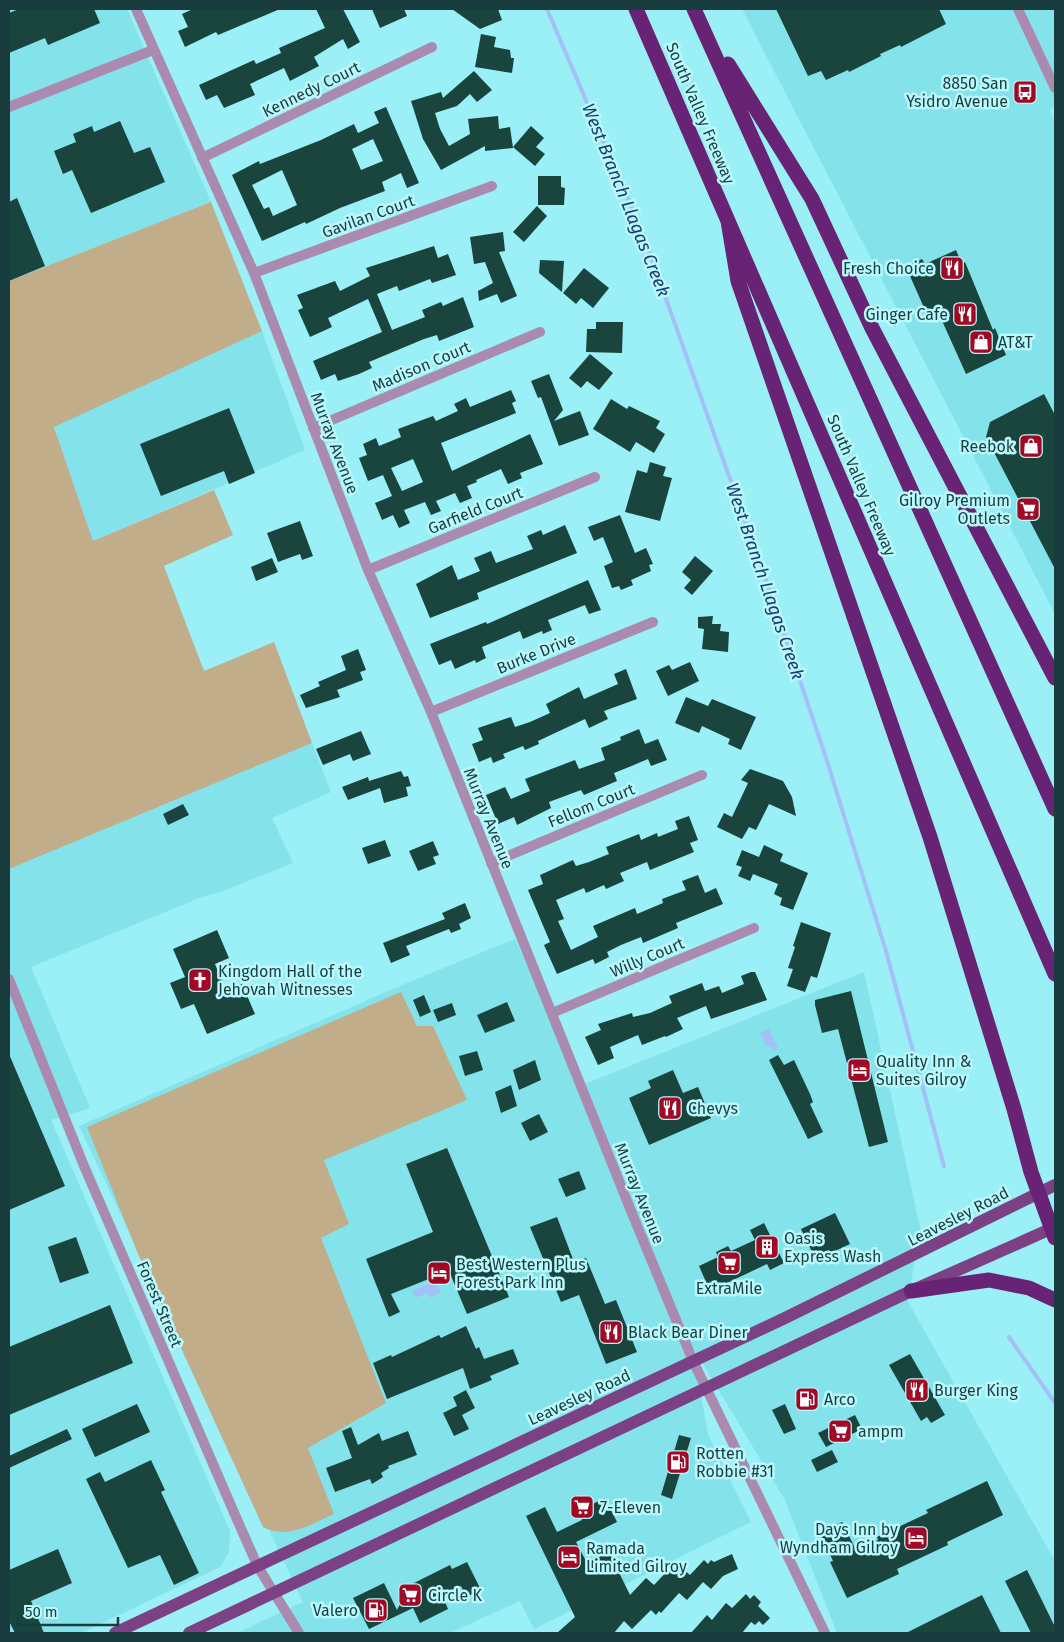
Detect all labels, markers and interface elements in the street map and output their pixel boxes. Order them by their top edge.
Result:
street label: South Valley Freeway [662,40,739,187]
street label: Kennedy Court [259,58,363,121]
place label: 8850 San Ysidro Avenue [906,74,1008,111]
bus stop icon: 8850 San Ysidro Avenue [1012,79,1038,105]
water label: West Branch Llagas Creek [577,100,675,300]
street label: Gavilan Court [319,191,417,242]
restaurant icon: Fresh Choice [939,255,965,281]
place label: Fresh Choice [843,259,934,278]
restaurant icon: Ginger Cafe [952,301,978,327]
place label: Ginger Cafe [865,305,948,324]
shop icon: AT&T [968,329,994,355]
place label: AT&T [998,333,1033,352]
street label: Madison Court [369,337,473,396]
street label: Murray Avenue [306,390,363,497]
street label: South Valley Freeway [823,412,900,559]
shop icon: Reebok [1018,433,1044,459]
place label: Reebok [960,437,1015,456]
water label: West Branch Llagas Creek [721,480,809,682]
street label: Garfield Court [425,483,526,538]
place label: Gilroy Premium Outlets [899,491,1010,528]
supermarket icon: Gilroy Premium Outlets [1015,496,1041,522]
street label: Burke Drive [494,629,579,678]
street label: Murray Avenue [460,765,517,871]
street label: Fellom Court [545,779,638,831]
street label: Willy Court [607,933,687,982]
place label: Kingdom Hall of the Jehovah Witnesses [218,962,362,999]
church icon: Kingdom Hall of the Jehovah Witnesses [187,967,213,993]
place label: Quality Inn & Suites Gilroy [876,1052,972,1089]
hotel icon: Quality Inn & Suites Gilroy [846,1057,872,1083]
restaurant icon: Chevys [657,1095,683,1121]
place label: Chevys [688,1099,738,1118]
street label: Murray Avenue [611,1140,668,1246]
street label: Leavesley Road [905,1183,1012,1250]
place label: Oasis Express Wash [784,1229,881,1266]
building icon: Oasis Express Wash [754,1234,780,1260]
supermarket icon: ExtraMile [716,1250,742,1276]
place label: Best Western Plus Forest Park Inn [456,1255,586,1292]
street label: Forest Street [133,1258,186,1350]
hotel icon: Best Western Plus Forest Park Inn [426,1260,452,1286]
place label: ExtraMile [696,1279,762,1298]
restaurant icon: Black Bear Diner [598,1319,624,1345]
place label: Black Bear Diner [628,1323,748,1342]
street label: Leavesley Road [525,1365,633,1429]
restaurant icon: Burger King [904,1377,930,1403]
place label: Burger King [934,1381,1018,1400]
fuel station icon: Arco [794,1386,820,1412]
place label: Arco [824,1390,856,1409]
supermarket icon: ampm [827,1418,853,1444]
place label: ampm [858,1422,904,1441]
place label: Rotten Robbie #31 [696,1444,774,1481]
fuel station icon: Rotten Robbie #31 [665,1449,691,1475]
supermarket icon: 7-Eleven [569,1494,595,1520]
place label: 7-Eleven [600,1498,661,1517]
place label: Days Inn by Wyndham Gilroy [780,1520,898,1557]
hotel icon: Days Inn by Wyndham Gilroy [903,1525,929,1551]
place label: Ramada Limited Gilroy [586,1539,687,1576]
hotel icon: Ramada Limited Gilroy [556,1544,582,1570]
supermarket icon: Circle K [397,1582,423,1608]
place label: Circle K [428,1586,482,1605]
scale bar [18,1594,118,1626]
fuel station icon: Valero [363,1597,389,1623]
place label: Valero [313,1601,358,1620]
text: 50 m [25,1603,58,1621]

